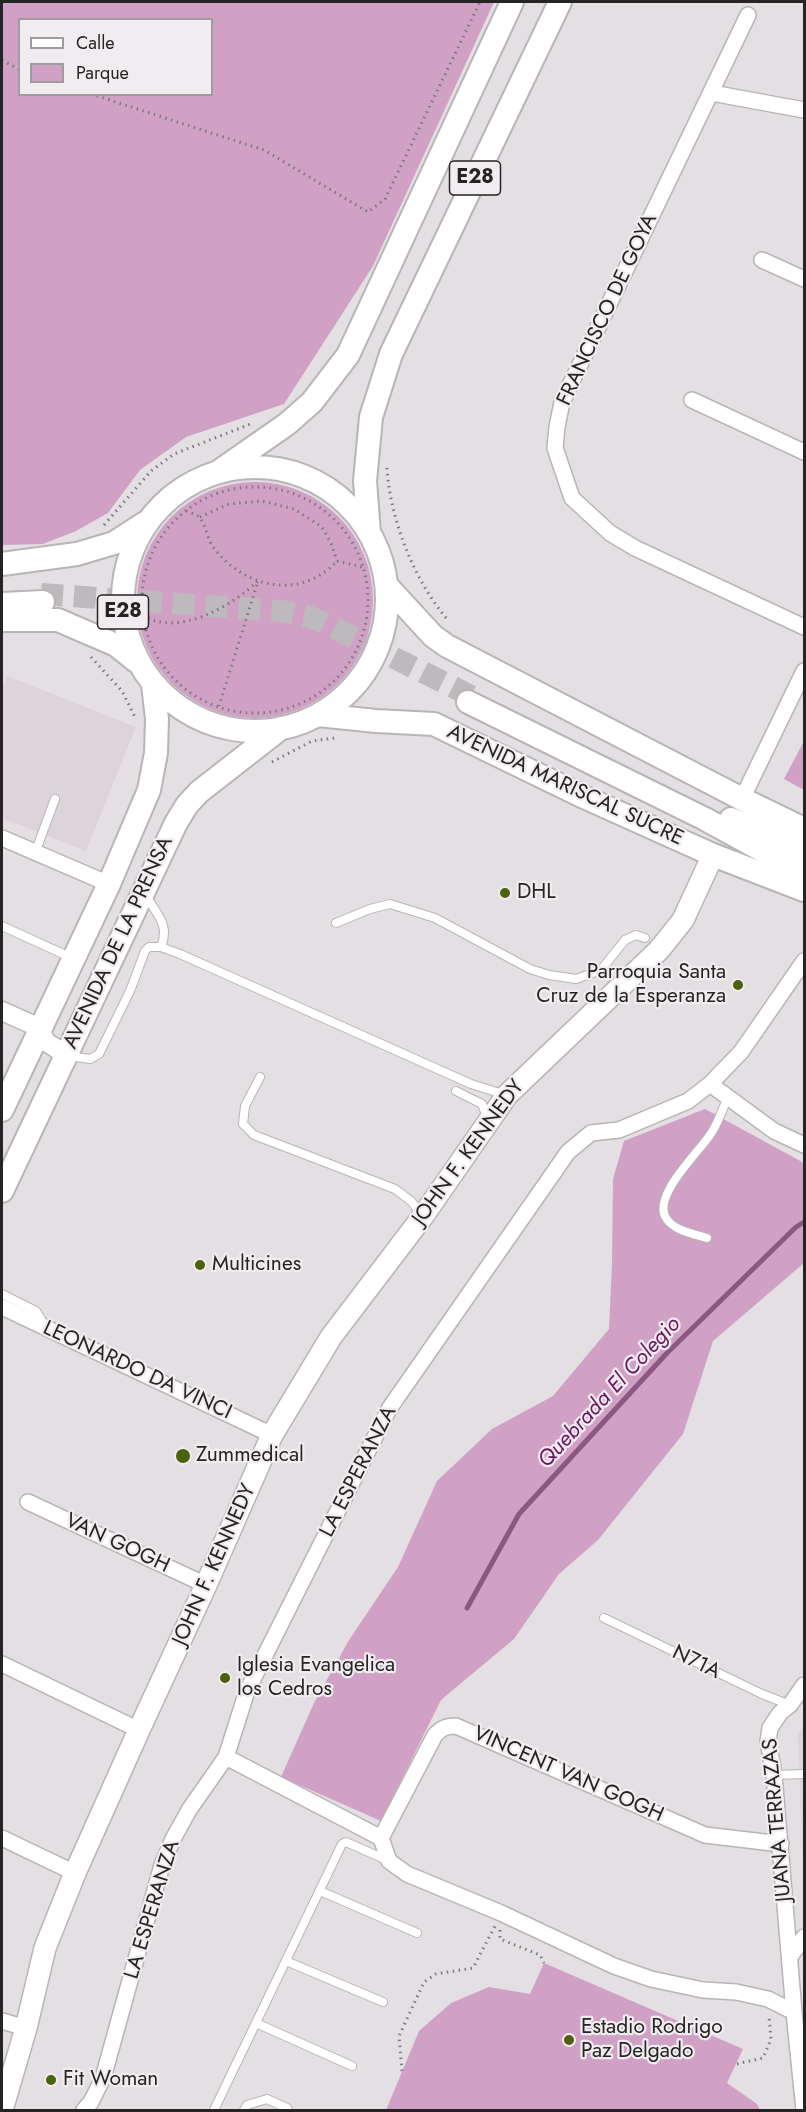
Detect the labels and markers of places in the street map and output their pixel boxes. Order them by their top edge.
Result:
place label: DHL [517,880,556,906]
marker: DHL [498,886,512,900]
place label: Parroquia Santa Cruz de la Esperanza [536,960,726,1010]
marker: Parroquia Santa Cruz de la Esperanza [731,978,745,992]
place label: Multicines [212,1252,301,1278]
marker: Multicines [193,1258,207,1272]
place label: Zummedical [196,1443,304,1469]
marker: Zummedical [174,1447,192,1465]
place label: Iglesia Evangelica los Cedros [237,1653,395,1703]
marker: Iglesia Evangelica los Cedros [218,1671,232,1685]
place label: Estadio Rodrigo Paz Delgado [581,2015,723,2065]
marker: Estadio Rodrigo Paz Delgado [562,2033,576,2047]
place label: Fit Woman [63,2067,158,2093]
marker: Fit Woman [44,2073,58,2087]

